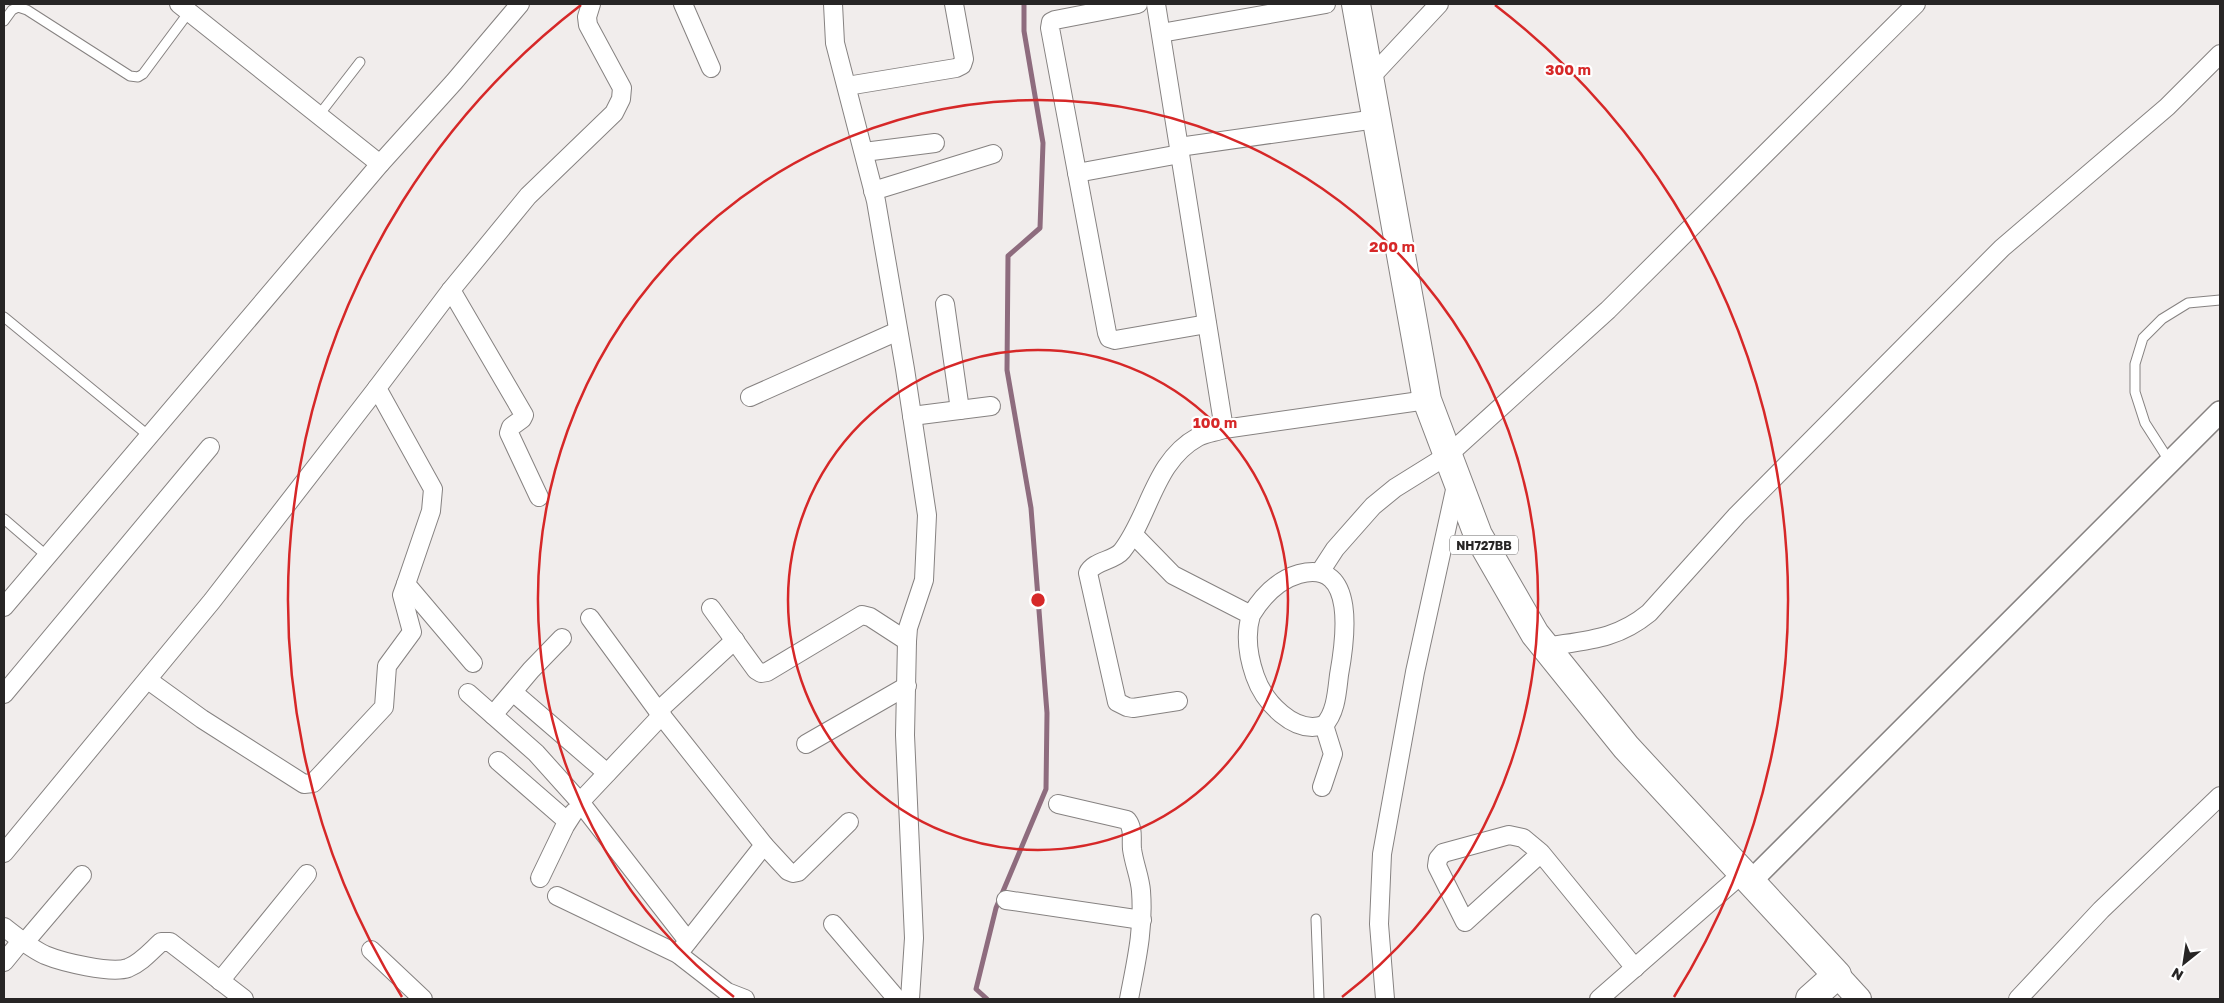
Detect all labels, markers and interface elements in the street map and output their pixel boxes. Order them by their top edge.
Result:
text: 300 m [1545,60,1591,78]
text: 200 m [1369,237,1415,255]
text: 100 m [1193,413,1237,431]
road number: NH727BB [1450,536,1518,554]
centre of rings [1029,591,1047,609]
north arrow [2159,938,2209,988]
text: N [2168,965,2186,985]

